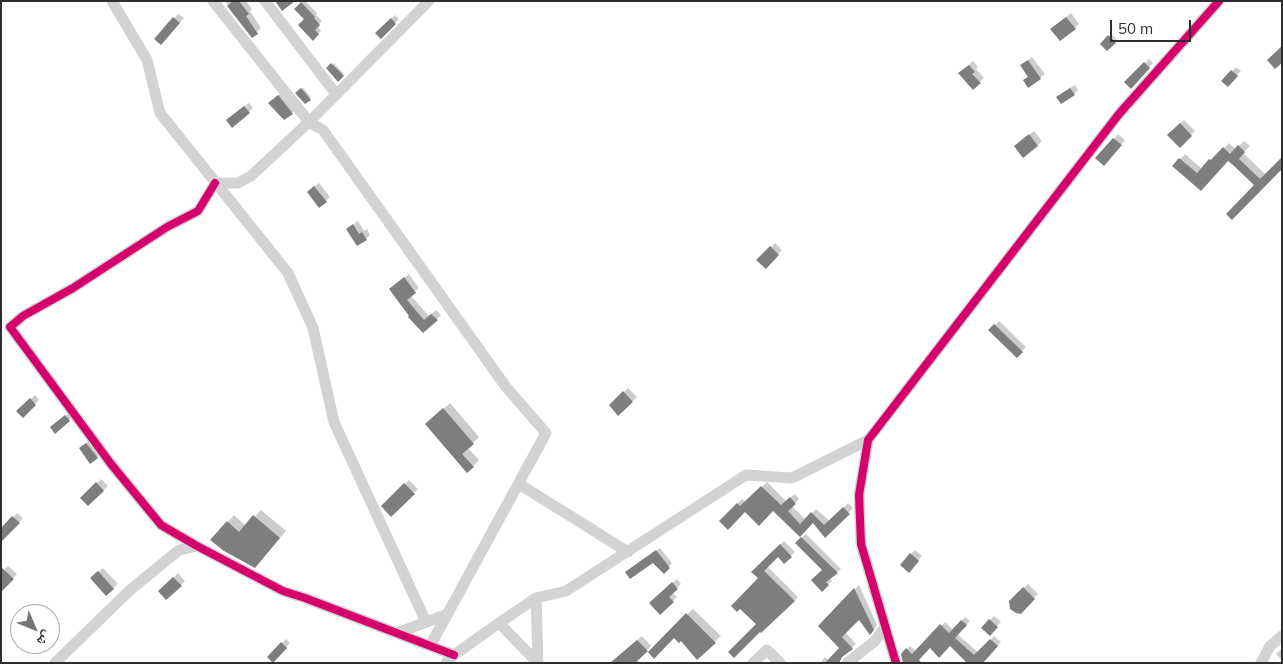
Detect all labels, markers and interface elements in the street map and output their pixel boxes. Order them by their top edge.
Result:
scale bar [1113,10,1194,42]
text: 50 m [1118,19,1153,38]
north arrow [10,604,60,654]
text: ش [33,627,57,651]

